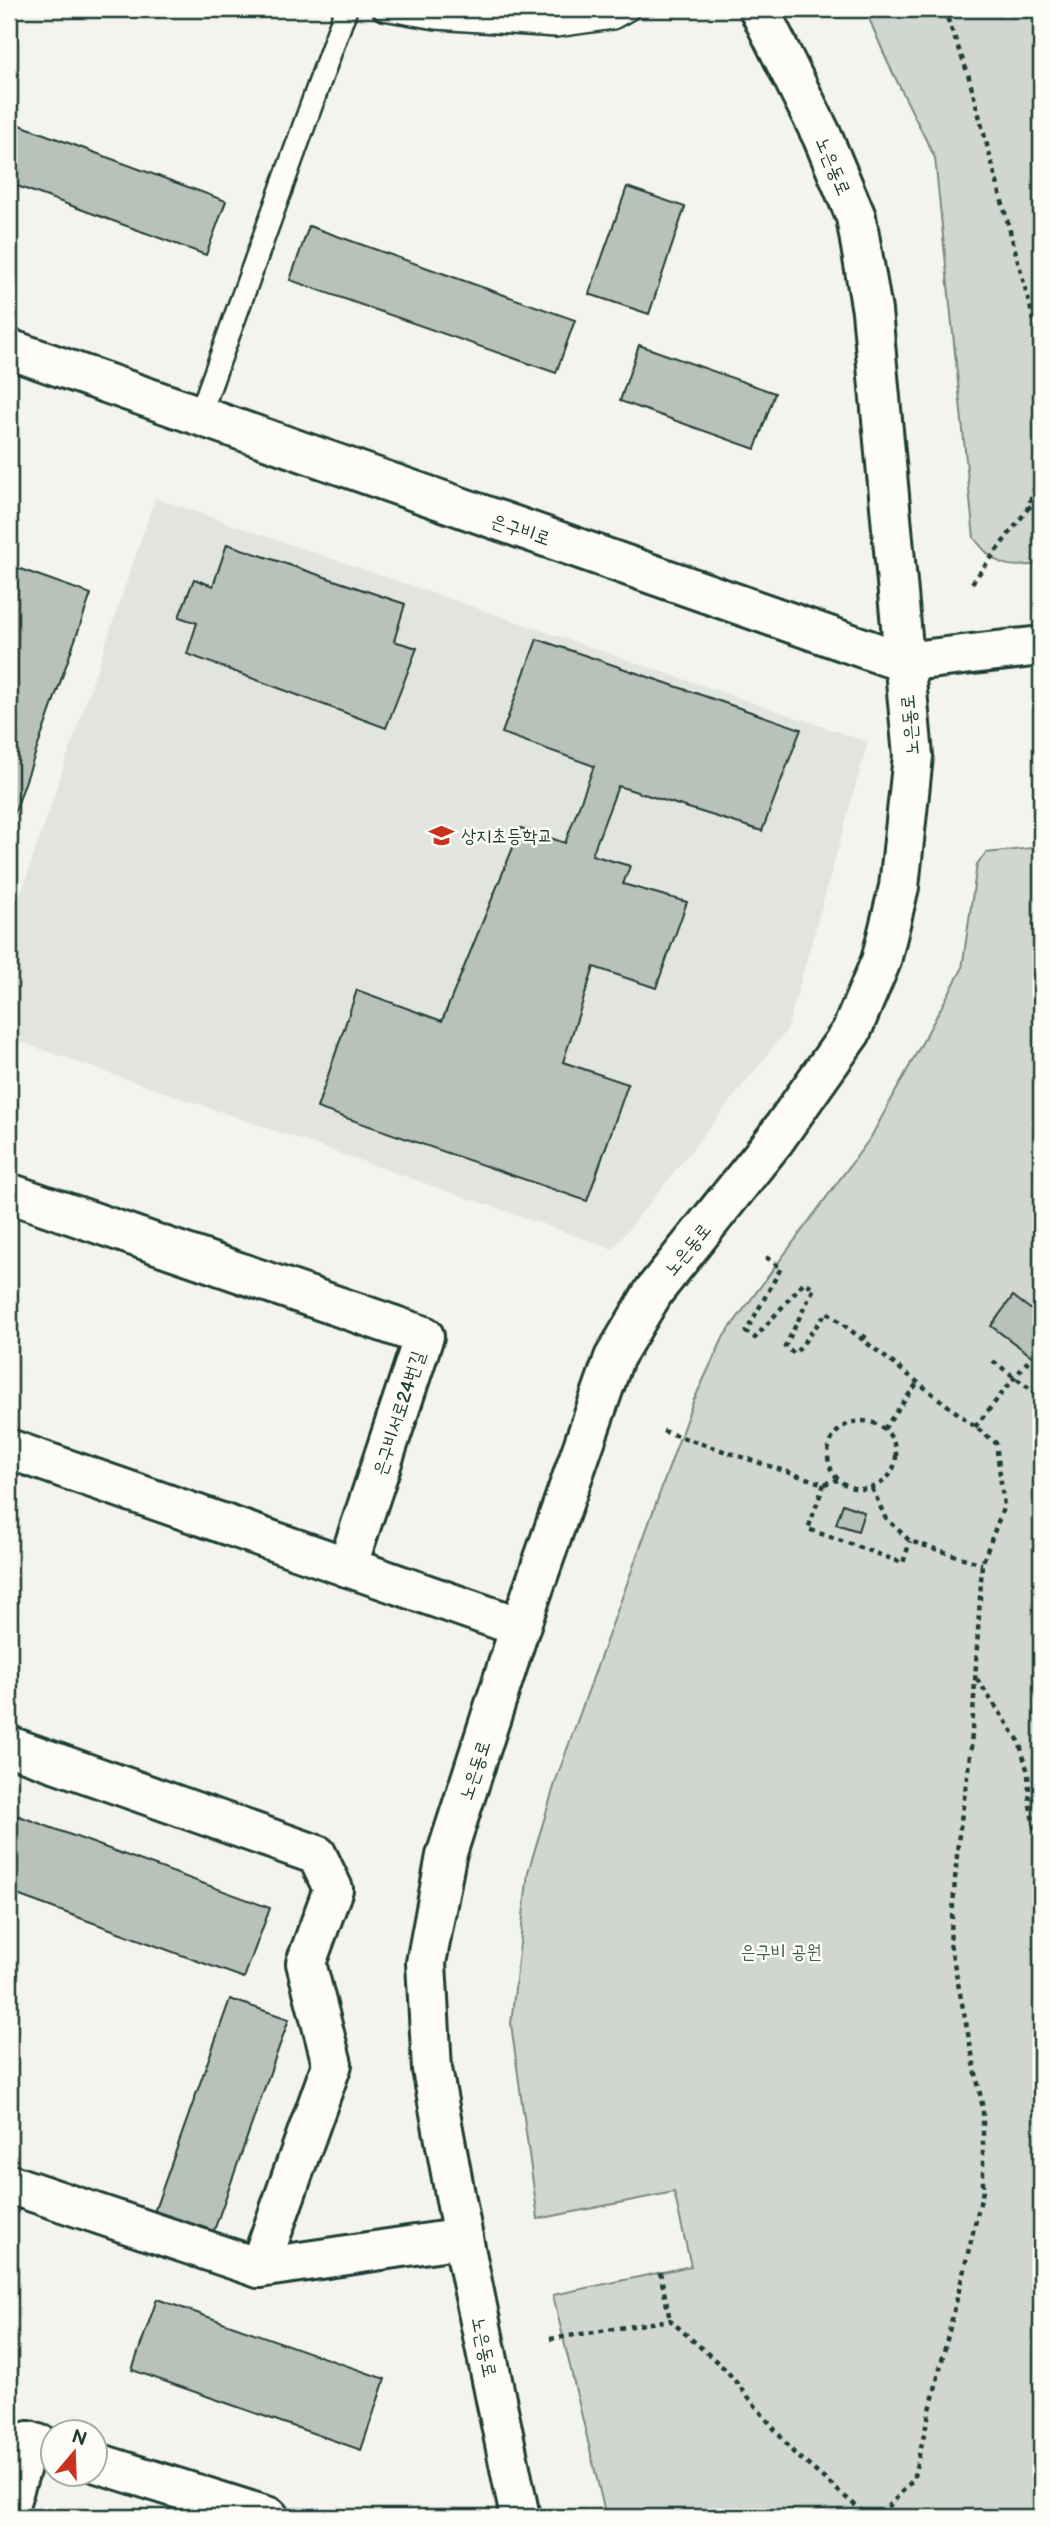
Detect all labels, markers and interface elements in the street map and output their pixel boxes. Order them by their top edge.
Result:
street label: 노은동로 [810,134,855,199]
street label: 은구비로 [488,510,553,551]
street label: 노은동로 [896,693,925,756]
school or university icon: 상지초등학교 [427,821,455,849]
place label: 상지초등학교 [461,825,553,848]
street label: 노은동로 [660,1219,716,1281]
street label: 은구비서로24번길 [368,1348,430,1479]
street label: 노은동로 [455,1738,496,1803]
park label: 은구비 공원 [740,1941,822,1964]
street label: 노은동로 [466,2315,501,2380]
north arrow [38,2418,108,2488]
text: N [69,2425,90,2452]

